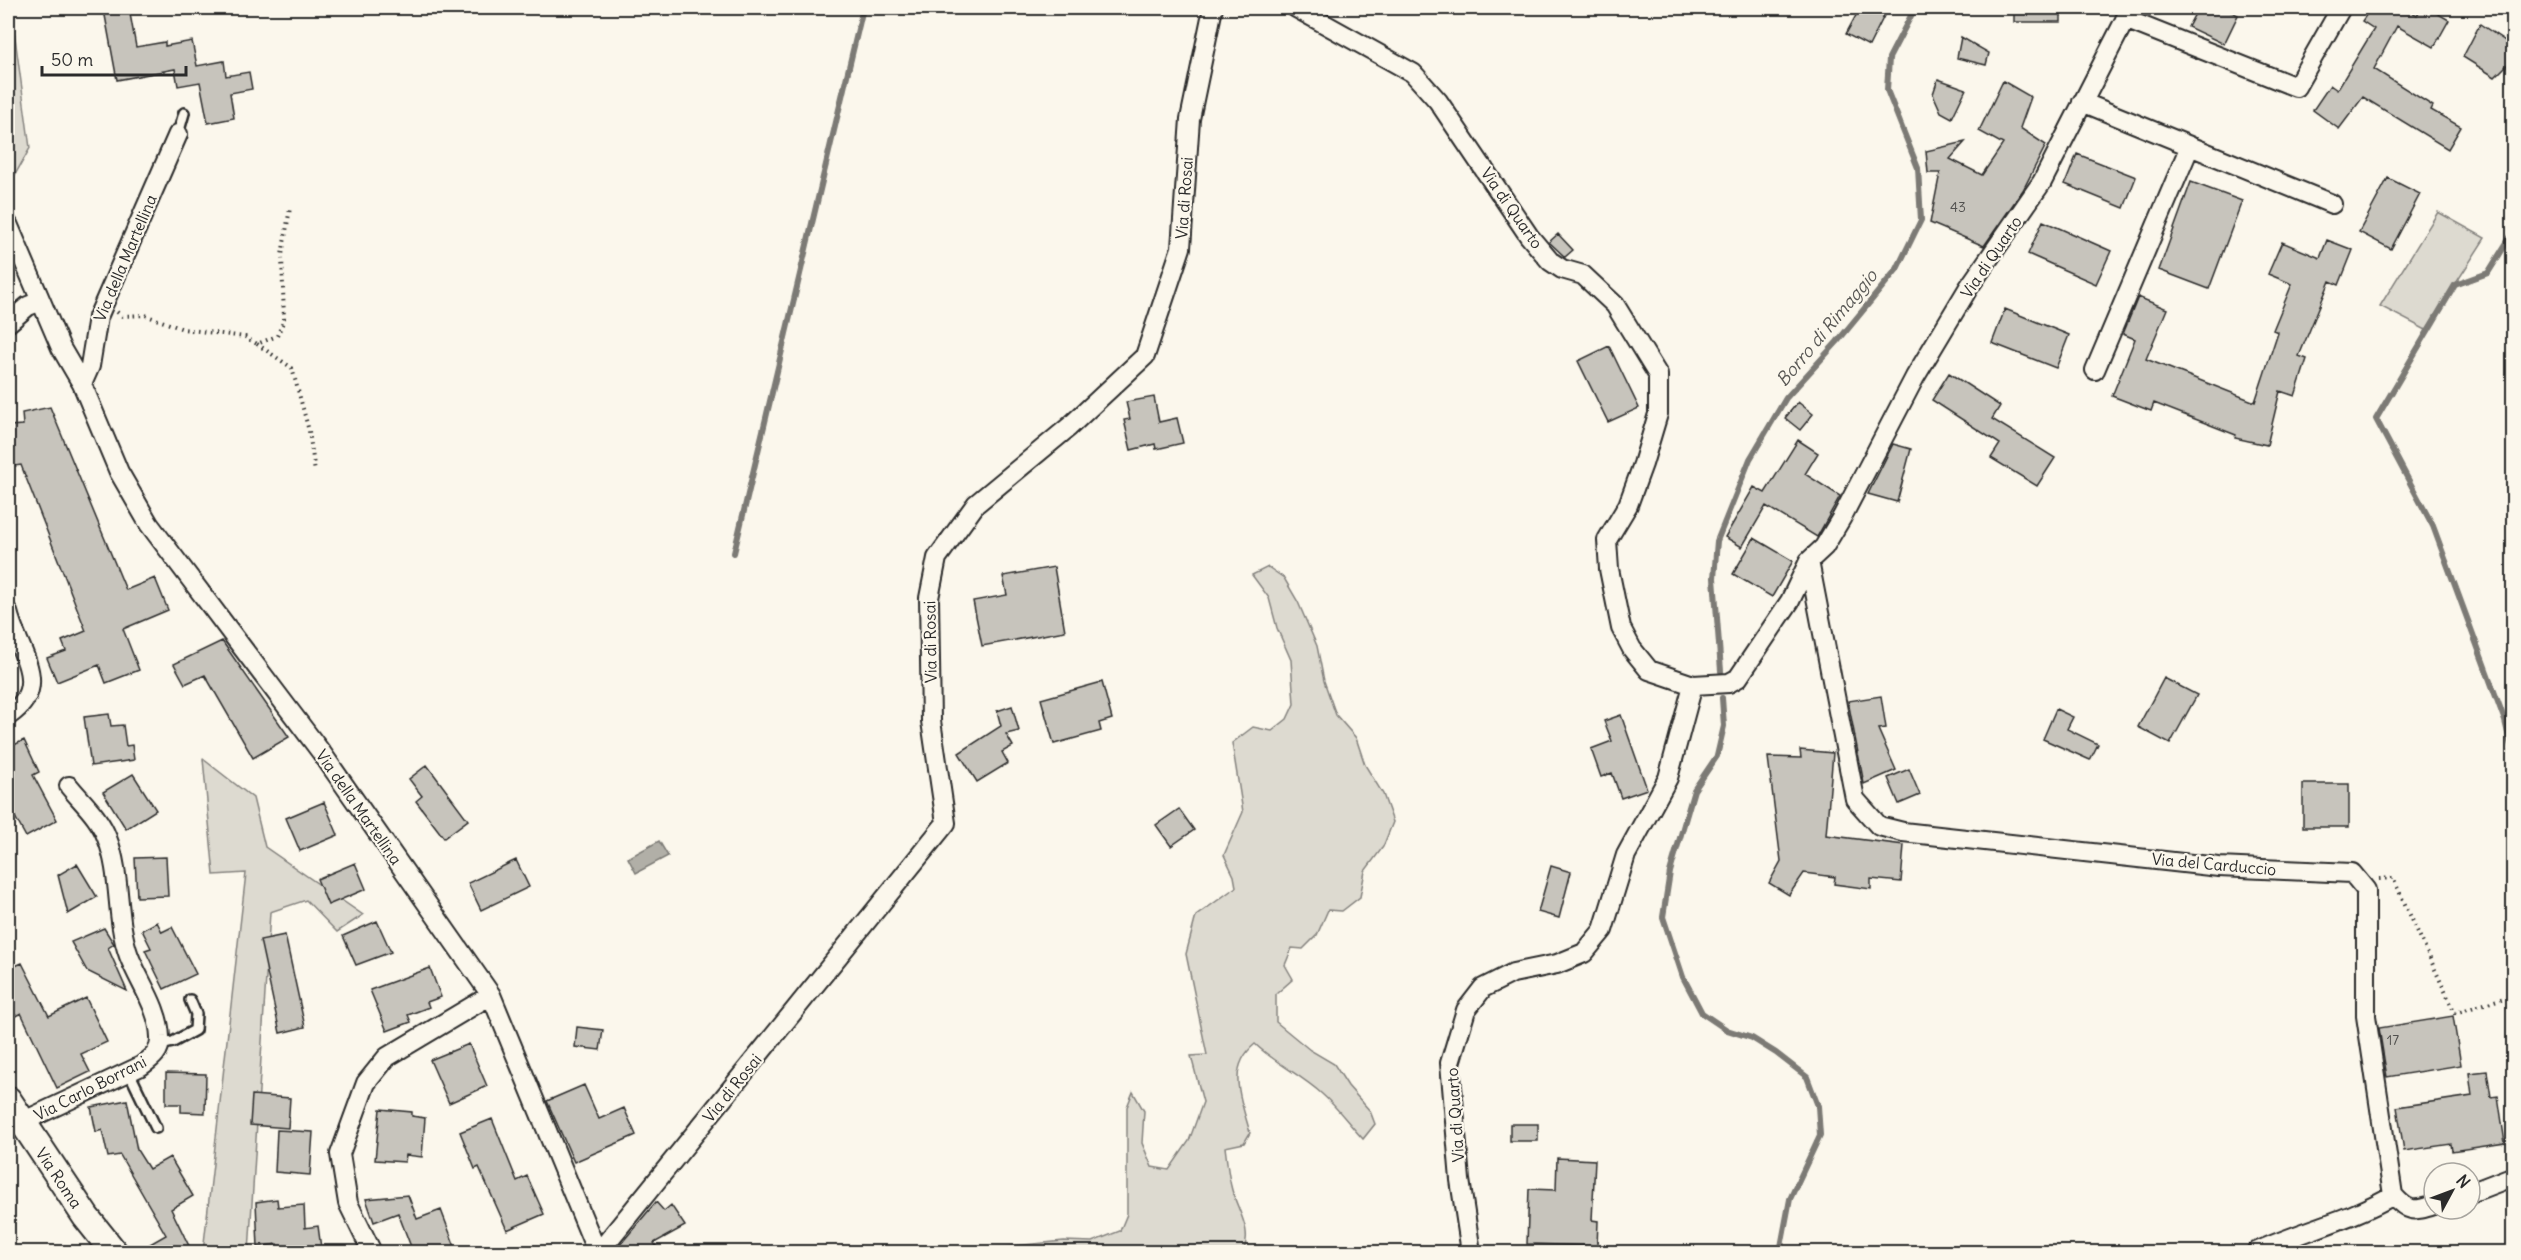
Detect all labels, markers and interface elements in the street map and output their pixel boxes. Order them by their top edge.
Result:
scale bar [42,39,186,77]
text: 50 m [51,48,93,71]
street label: Via di Rosai [1171,156,1197,240]
street label: Via di Quarto [1477,163,1547,253]
street label: Via della Martellina [89,191,161,325]
house number: 43 [1950,198,1966,216]
street label: Via di Quarto [1956,212,2026,302]
water label: Borro di Rimaggio [1771,264,1883,391]
street label: Via di Rosai [919,601,941,683]
street label: Via della Martellina [312,746,406,868]
street label: Via del Carduccio [2151,849,2277,879]
house number: 17 [2387,1031,2399,1049]
street label: Via di Rosai [698,1050,766,1126]
street label: Via Carlo Borrani [31,1051,149,1125]
street label: Via di Quarto [1442,1067,1468,1163]
street label: Via Roma [31,1144,87,1212]
north arrow [2422,1161,2482,1221]
text: N [2452,1170,2474,1192]

